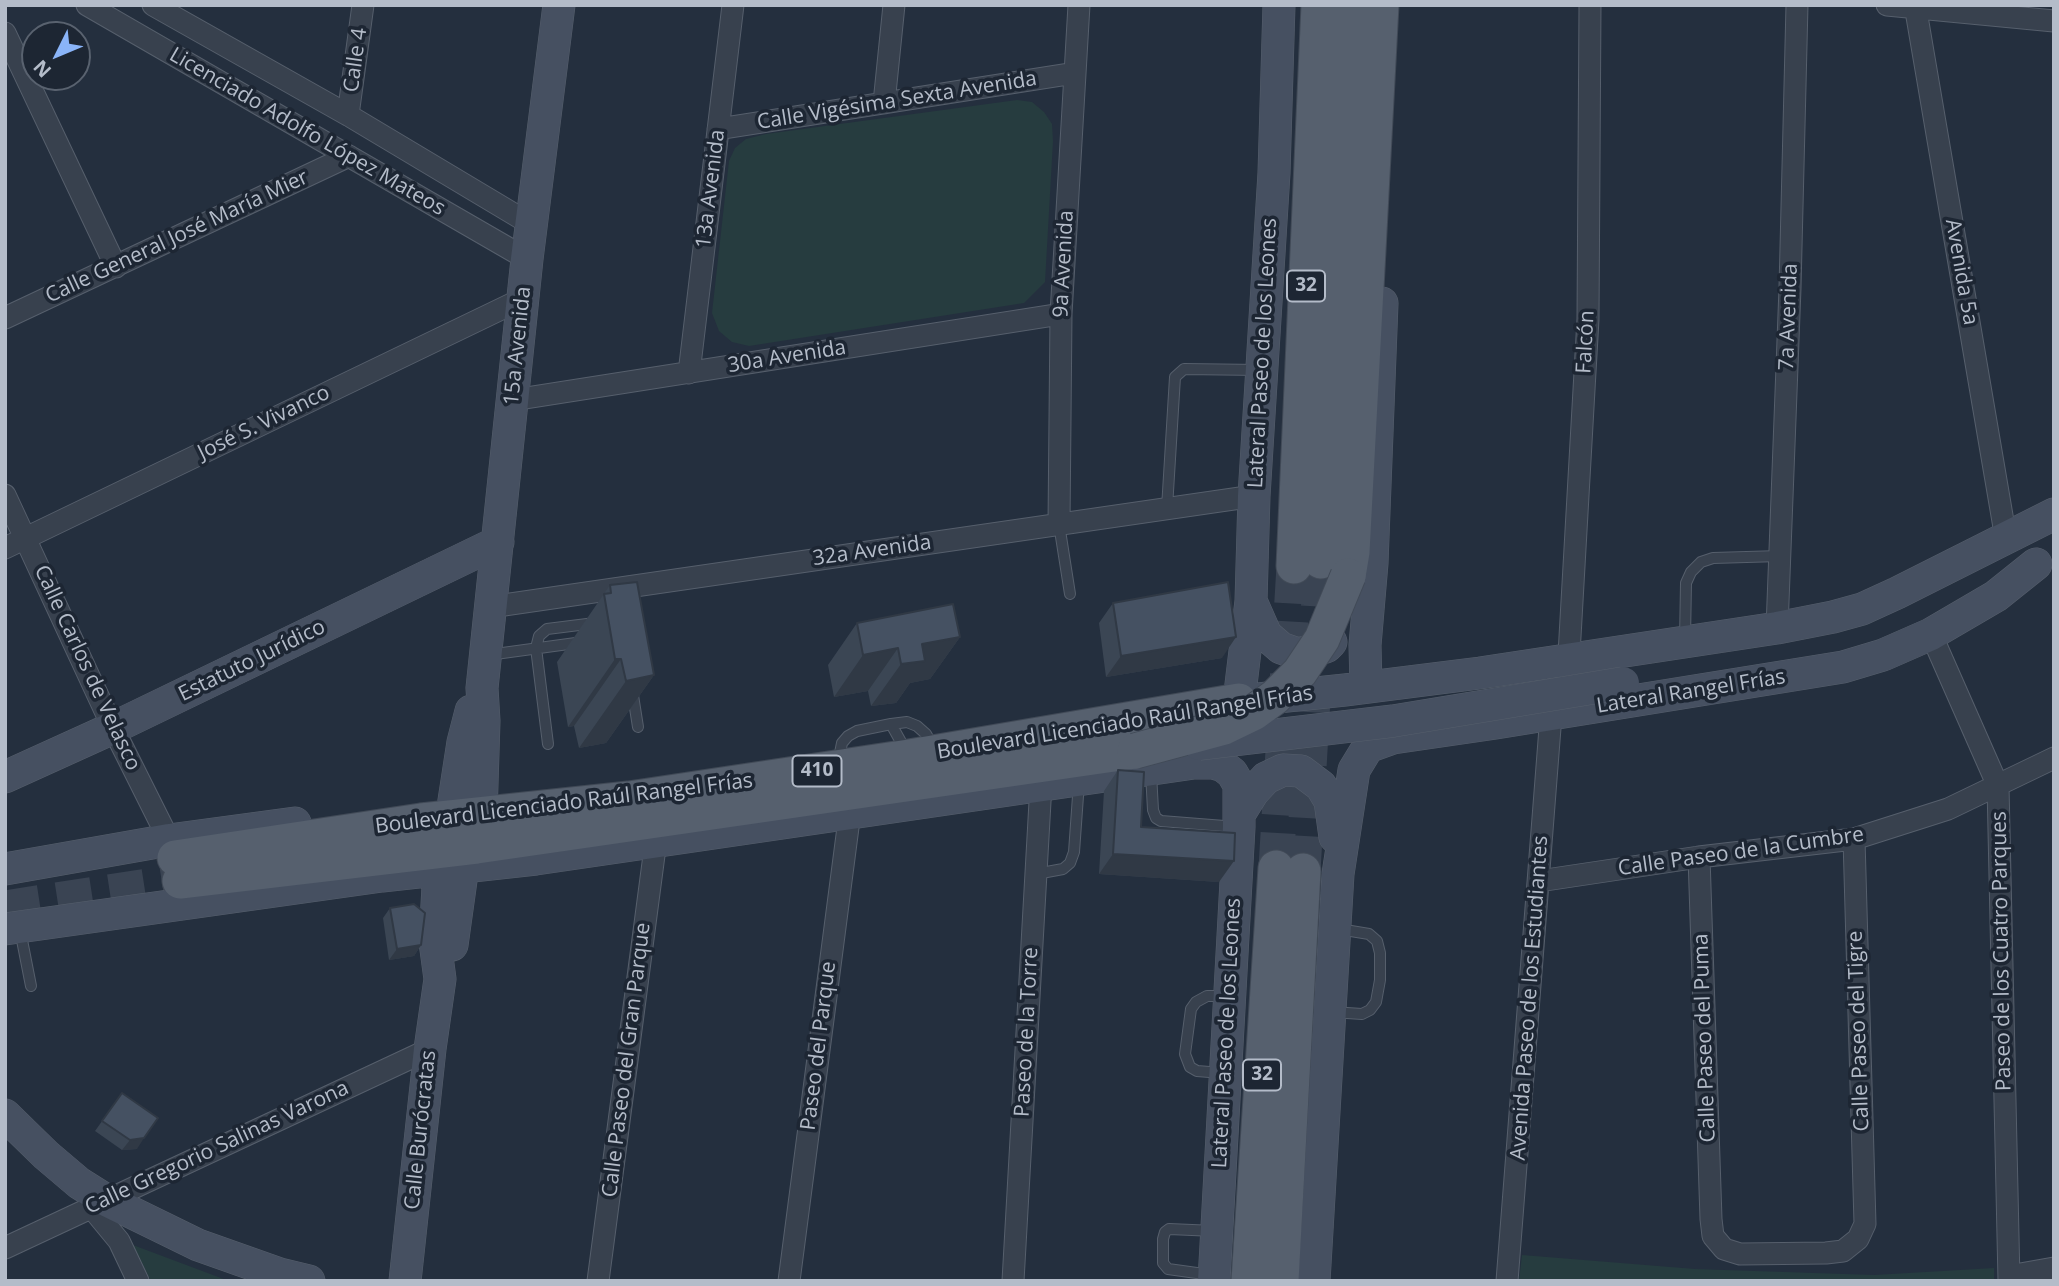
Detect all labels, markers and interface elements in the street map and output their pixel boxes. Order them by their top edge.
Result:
north arrow [21,21,91,91]
street label: Calle 4 [339,26,373,94]
street label: Licenciado Adolfo López Mateos [165,43,449,221]
text: N [27,54,57,83]
street label: Calle Vigésima Sexta Avenida [755,66,1039,136]
street label: 13a Avenida [691,128,731,250]
street label: Calle General José María Mier [42,165,312,309]
street label: 9a Avenida [1049,210,1079,318]
street label: Lateral Paseo de los Leones [1243,217,1283,489]
street label: Avenida 5a [1939,217,1983,327]
street label: 7a Avenida [1775,263,1803,371]
road number: 32 [1287,270,1325,302]
street label: 15a Avenida [499,285,537,407]
street label: Falcón [1572,310,1600,374]
street label: 30a Avenida [726,335,848,379]
street label: José S. Vivanco [194,380,334,466]
street label: 32a Avenida [811,530,933,572]
street label: Calle Carlos de Velasco [28,561,146,775]
street label: Estatuto Jurídico [175,615,329,707]
street label: Lateral Rangel Frías [1595,665,1787,719]
street label: Boulevard Licenciado Raúl Rangel Frías [935,681,1315,765]
road number: 410 [792,756,842,786]
street label: Boulevard Licenciado Raúl Rangel Frías [374,768,754,840]
street label: Paseo de los Cuatro Parques [1987,811,2017,1091]
street label: Calle Paseo de la Cumbre [1616,822,1866,882]
street label: Avenida Paseo de los Estudiantes [1506,835,1554,1161]
street label: Lateral Paseo de los Leones [1207,897,1247,1169]
street label: Calle Paseo del Gran Parque [598,921,656,1199]
street label: Calle Paseo del Tigre [1843,930,1875,1132]
street label: Calle Paseo del Puma [1689,933,1721,1143]
street label: Paseo de la Torre [1010,947,1044,1117]
street label: Paseo del Parque [796,960,842,1132]
street label: Calle Burócratas [400,1049,442,1211]
road number: 32 [1243,1060,1281,1091]
street label: Calle Gregorio Salinas Varona [81,1076,353,1220]

